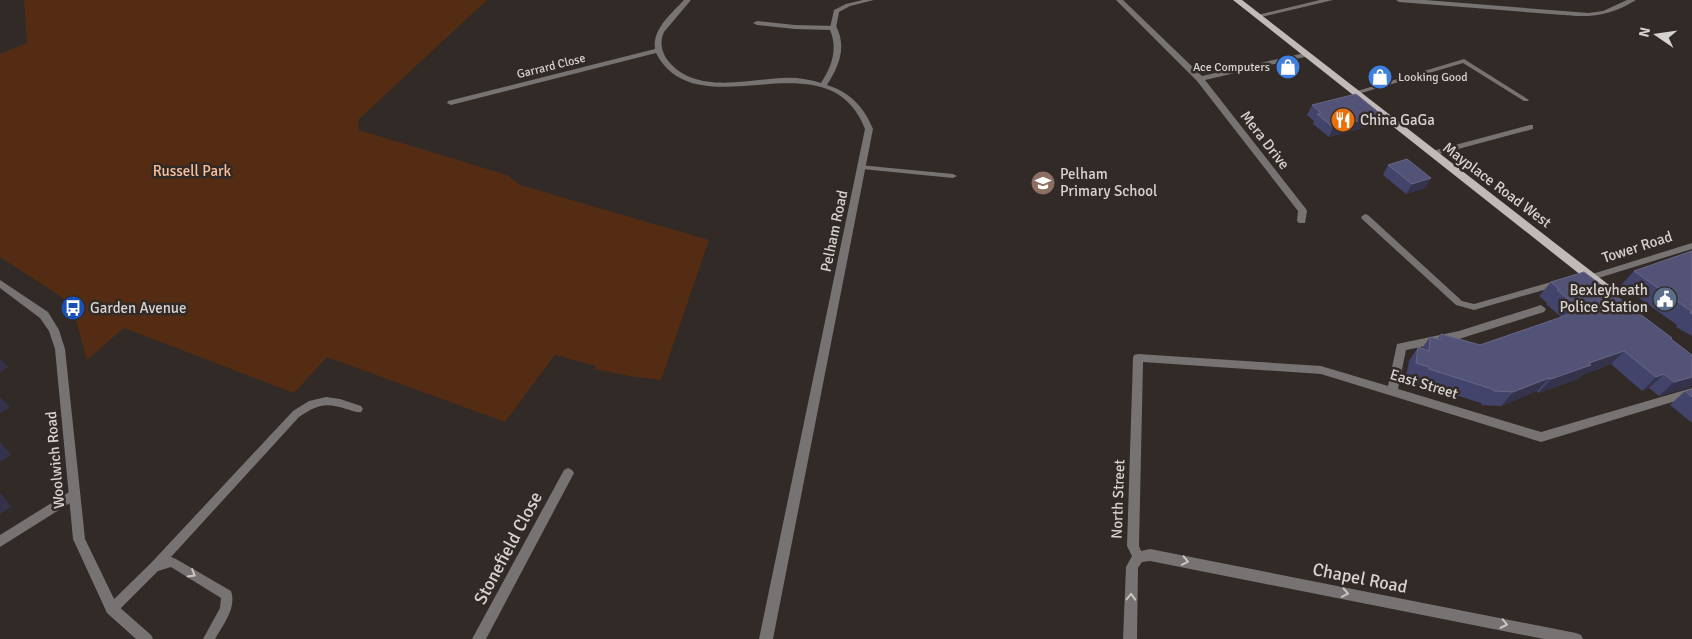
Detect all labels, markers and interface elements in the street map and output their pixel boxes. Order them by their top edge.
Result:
north arrow [1632,10,1682,60]
text: N [1635,26,1654,39]
street label: Garrard Close [515,51,587,82]
shop icon: Ace Computers [1275,54,1301,80]
place label: Ace Computers [1193,60,1270,75]
shop icon: Looking Good [1367,64,1393,90]
place label: Looking Good [1398,70,1468,85]
street label: Mera Drive [1237,107,1293,173]
restaurant icon: China GaGa [1330,107,1356,133]
place label: China GaGa [1360,111,1435,129]
street label: Mayplace Road West [1439,138,1555,232]
park label: Russell Park [153,162,232,180]
place label: Pelham Primary School [1060,165,1157,200]
school or university icon: Pelham Primary School [1030,170,1056,196]
street label: Pelham Road [817,188,851,274]
street label: Tower Road [1600,227,1674,267]
place label: Bexleyheath Police Station [1559,281,1648,316]
public building icon: Bexleyheath Police Station [1652,286,1678,312]
bus stop icon: Garden Avenue [60,295,86,321]
place label: Garden Avenue [90,299,187,317]
street label: East Street [1388,365,1460,403]
street label: Woolwich Road [42,410,68,509]
street label: North Street [1108,459,1128,539]
street label: Stonefield Close [469,488,547,608]
one-way arrow [1181,556,1190,566]
street label: Chapel Road [1311,558,1409,598]
one-way arrow [187,568,196,578]
one-way arrow [1341,587,1349,597]
one-way arrow [1126,593,1136,601]
one-way arrow [1500,619,1509,629]

